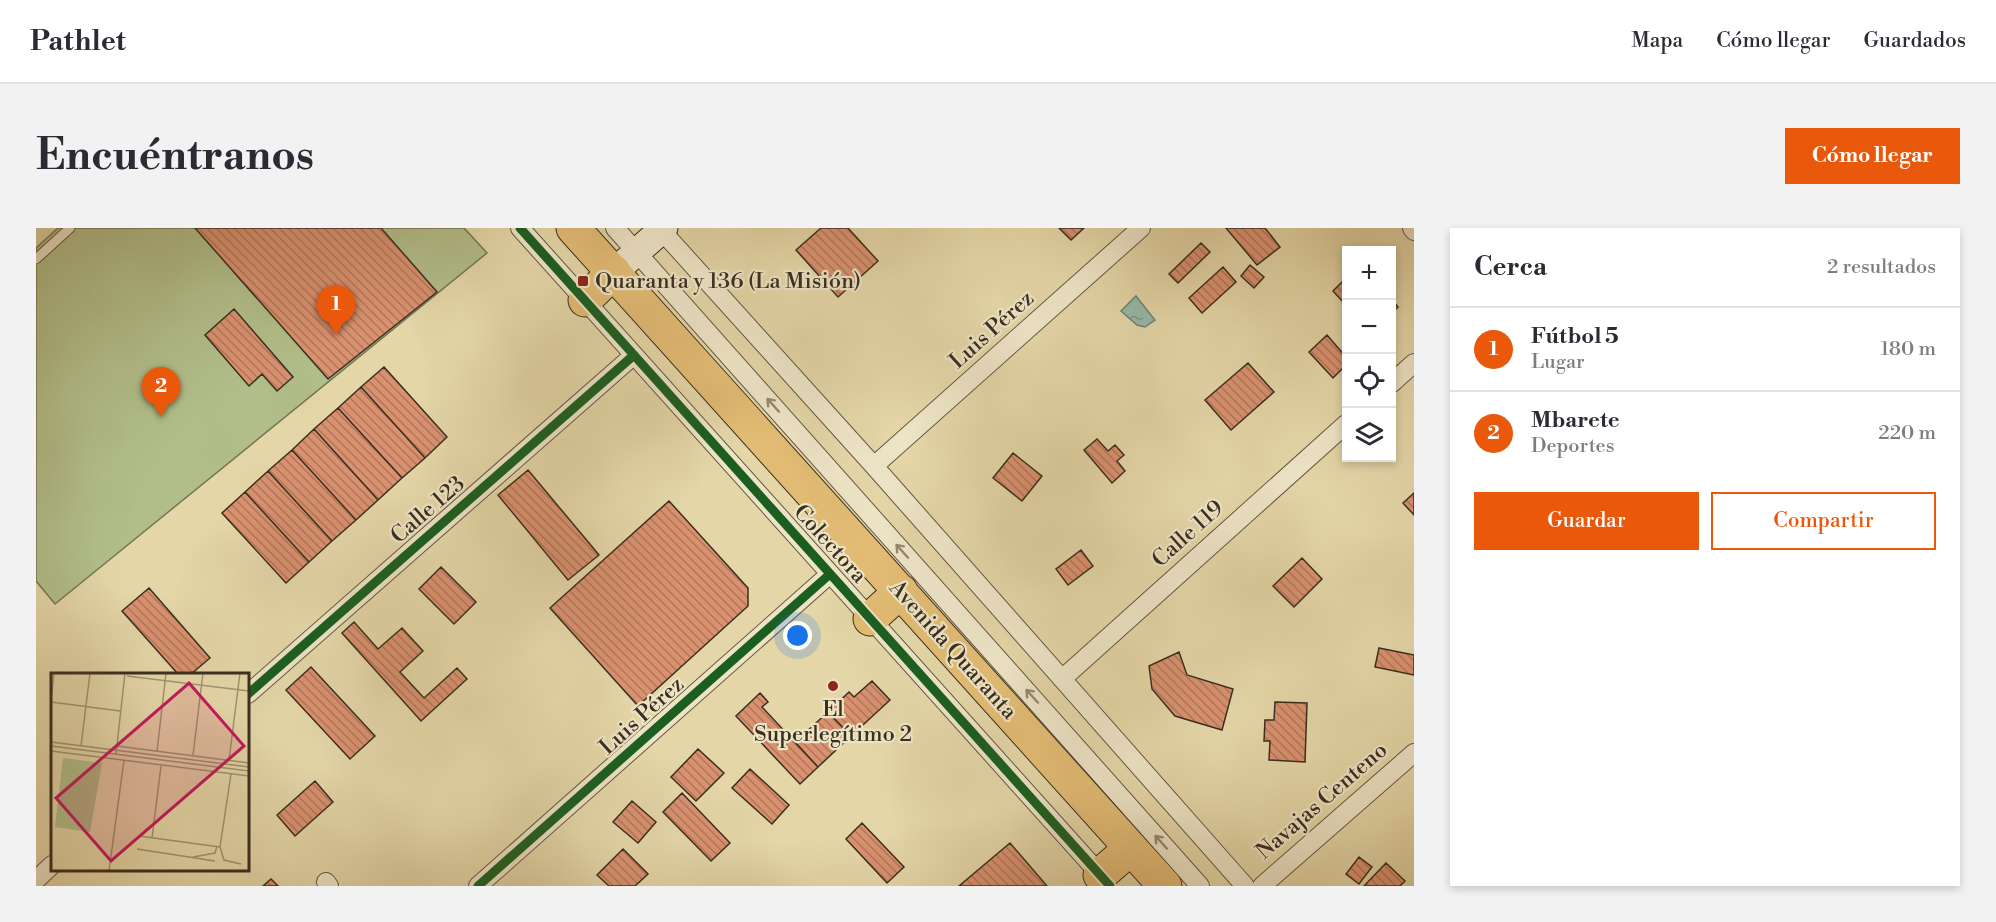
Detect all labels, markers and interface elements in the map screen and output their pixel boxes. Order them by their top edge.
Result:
text: Pathlet [30,24,126,59]
text: Mapa [1631,28,1683,54]
text: Cómo llegar [1716,28,1831,54]
text: Guardados [1864,28,1966,54]
button: Cómo llegar [1785,128,1960,184]
text: Encuéntranos [36,130,314,183]
map controls [1342,246,1396,462]
button: + [1342,246,1396,300]
text: Cerca [1474,251,1547,283]
text: 2 resultados [1827,255,1936,280]
place label: Quaranta y 136 (La Misión) [595,268,861,295]
marker: Quaranta y 136 (La Misión) [576,274,590,288]
pin: 1 [316,285,356,335]
street label: Luis Pérez [944,285,1040,375]
button: − [1342,300,1396,354]
text: Fútbol 5 [1531,323,1619,350]
text: 1 [1489,337,1498,362]
text: 180 m [1881,337,1936,362]
text: Lugar [1531,350,1585,375]
button: locate [1342,354,1396,408]
pin: 2 [142,368,180,417]
one-way arrow [766,398,780,413]
text: Mbarete [1531,407,1620,434]
button: layers [1342,408,1396,462]
text: 2 [1487,421,1500,446]
text: 220 m [1878,421,1936,446]
text: Deportes [1531,434,1614,459]
street label: Calle 123 [385,470,471,550]
button: Guardar [1474,492,1699,550]
button: Compartir [1711,492,1936,550]
street label: Calle 119 [1147,495,1229,573]
street label: Colectora [788,499,873,590]
one-way arrow [895,544,909,559]
street label: Avenida Quaranta [883,574,1023,726]
your location [783,621,812,650]
street label: Luis Pérez [594,671,690,761]
inset map [51,673,249,871]
marker: El Superlegítimo 2 [826,679,840,693]
one-way arrow [1025,689,1039,704]
place label: El Superlegítimo 2 [754,696,912,748]
street label: Navajas Centeno [1251,737,1393,865]
one-way arrow [1154,835,1168,850]

